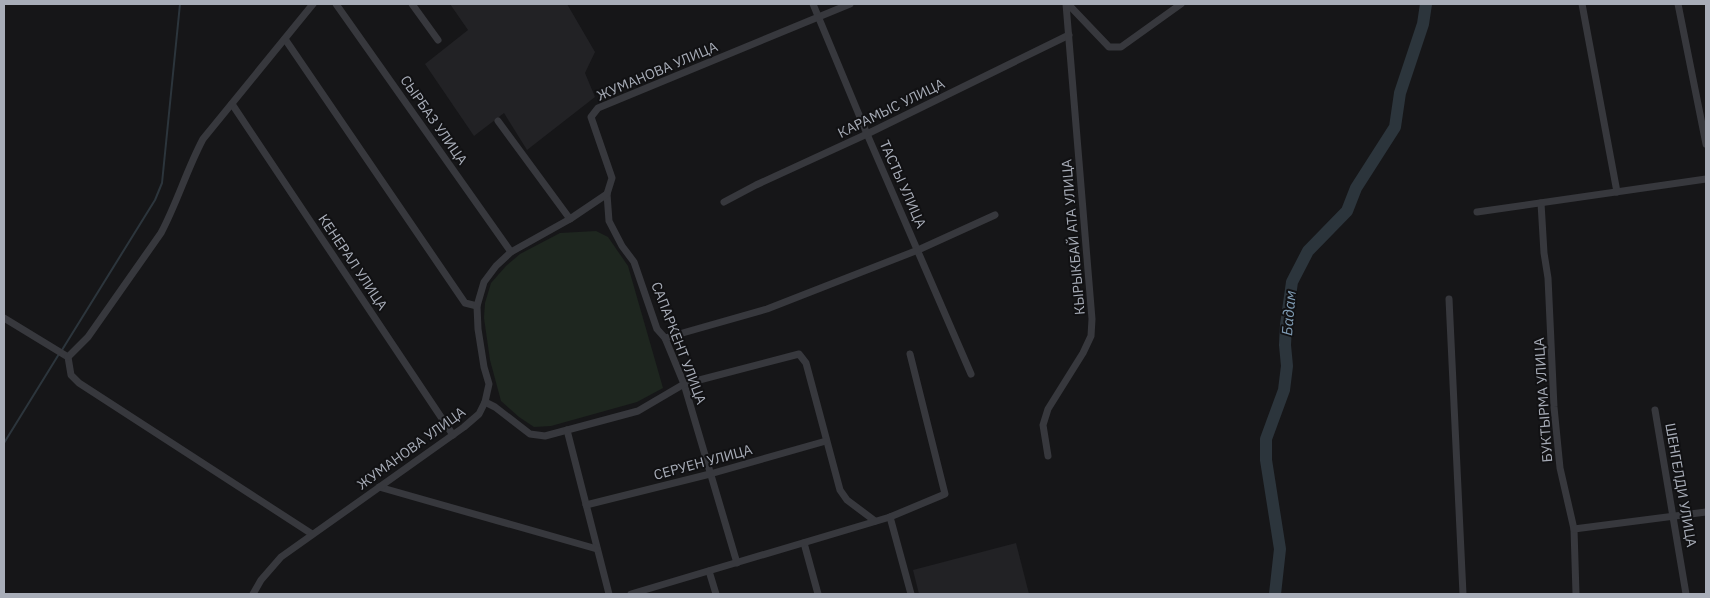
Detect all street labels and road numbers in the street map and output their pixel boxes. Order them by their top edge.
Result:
street label: ЖУМАНОВА УЛИЦА [594,37,720,105]
street label: СЫРБАЗ УЛИЦА [397,72,472,168]
street label: КАРАМЫС УЛИЦА [834,74,948,142]
street label: ТАСТЫ УЛИЦА [876,137,930,231]
street label: КЫРЫКБАЙ АТА УЛИЦА [1056,158,1089,316]
street label: КЕНЕРАЛ УЛИЦА [314,211,392,313]
street label: САПАРКЕНТ УЛИЦА [647,279,711,407]
street label: БУКТЫРМА УЛИЦА [1530,337,1556,463]
street label: ЖУМАНОВА УЛИЦА [353,403,469,493]
street label: ШЕНГЕЛДИ УЛИЦА [1661,421,1701,549]
street label: СЕРУЕН УЛИЦА [652,440,754,484]

